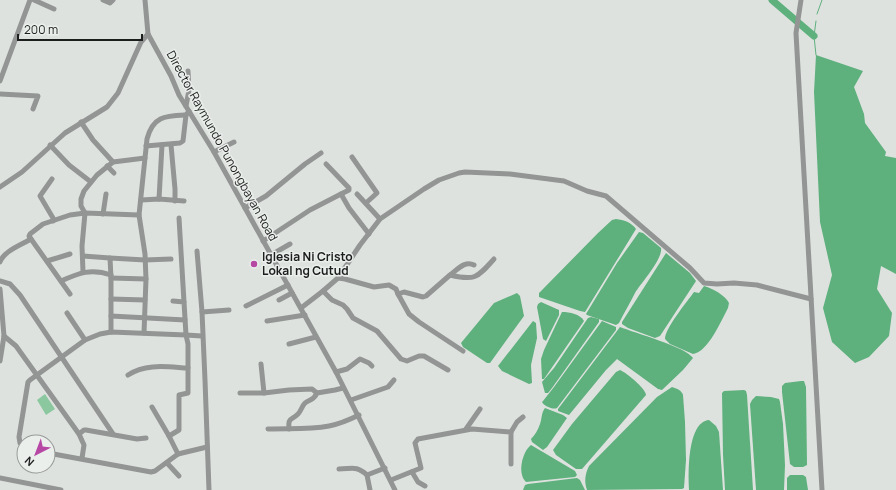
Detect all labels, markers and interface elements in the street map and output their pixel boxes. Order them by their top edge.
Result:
scale bar [18,16,142,42]
text: 200 m [24,21,58,38]
street label: Director Raymundo Punongbayan Road [163,48,282,244]
place label: Iglesia Ni Cristo Lokal ng Cutud [262,248,353,279]
marker: Iglesia Ni Cristo Lokal ng Cutud [249,259,259,269]
north arrow [16,434,56,474]
text: N [21,454,37,470]

